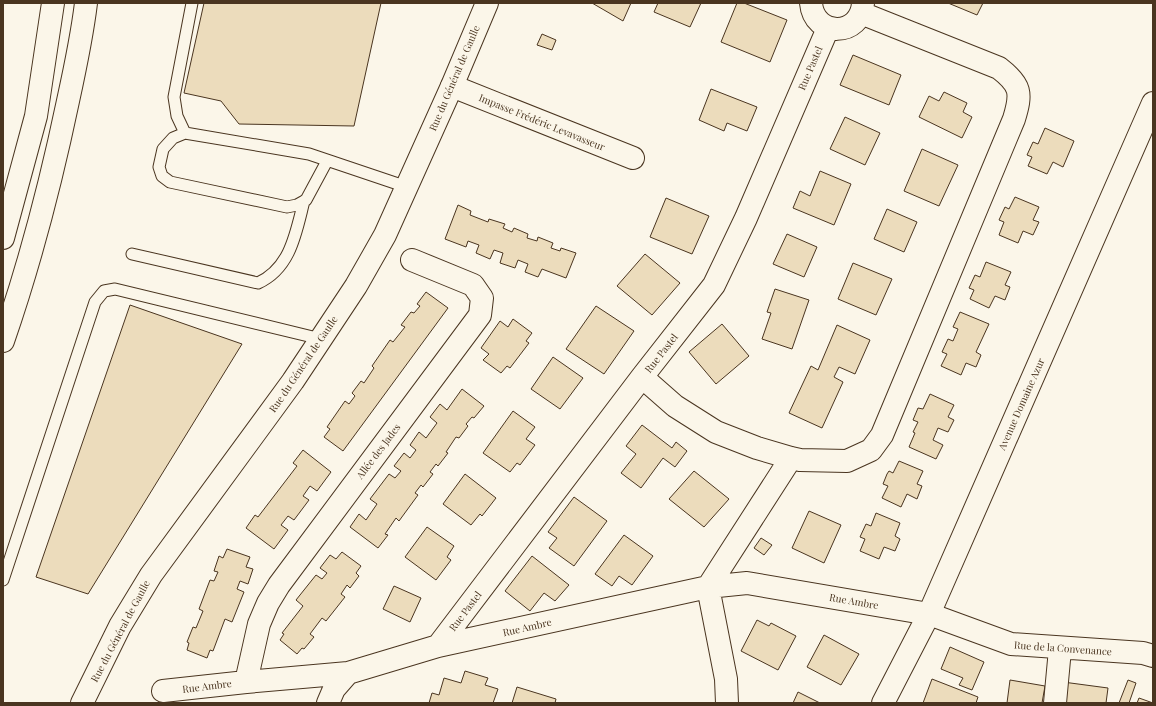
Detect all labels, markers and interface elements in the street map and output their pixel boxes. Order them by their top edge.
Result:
street label: Rue du Général de Gaulle [425,23,483,133]
street label: Rue Pastel [794,44,826,92]
street label: Impasse Frédéric Levavasseur [477,90,608,154]
street label: Rue du Général de Gaulle [265,313,341,415]
street label: Rue Pastel [641,330,681,376]
street label: Avenue Domaine Azur [994,355,1048,453]
street label: Allée des Jades [352,421,403,482]
street label: Rue du Général de Gaulle [87,578,153,684]
street label: Rue Pastel [445,588,485,634]
street label: Rue Ambre [828,590,880,612]
street label: Rue Ambre [501,615,553,639]
street label: Rue de la Convenance [1014,638,1112,658]
street label: Rue Ambre [182,676,232,696]

